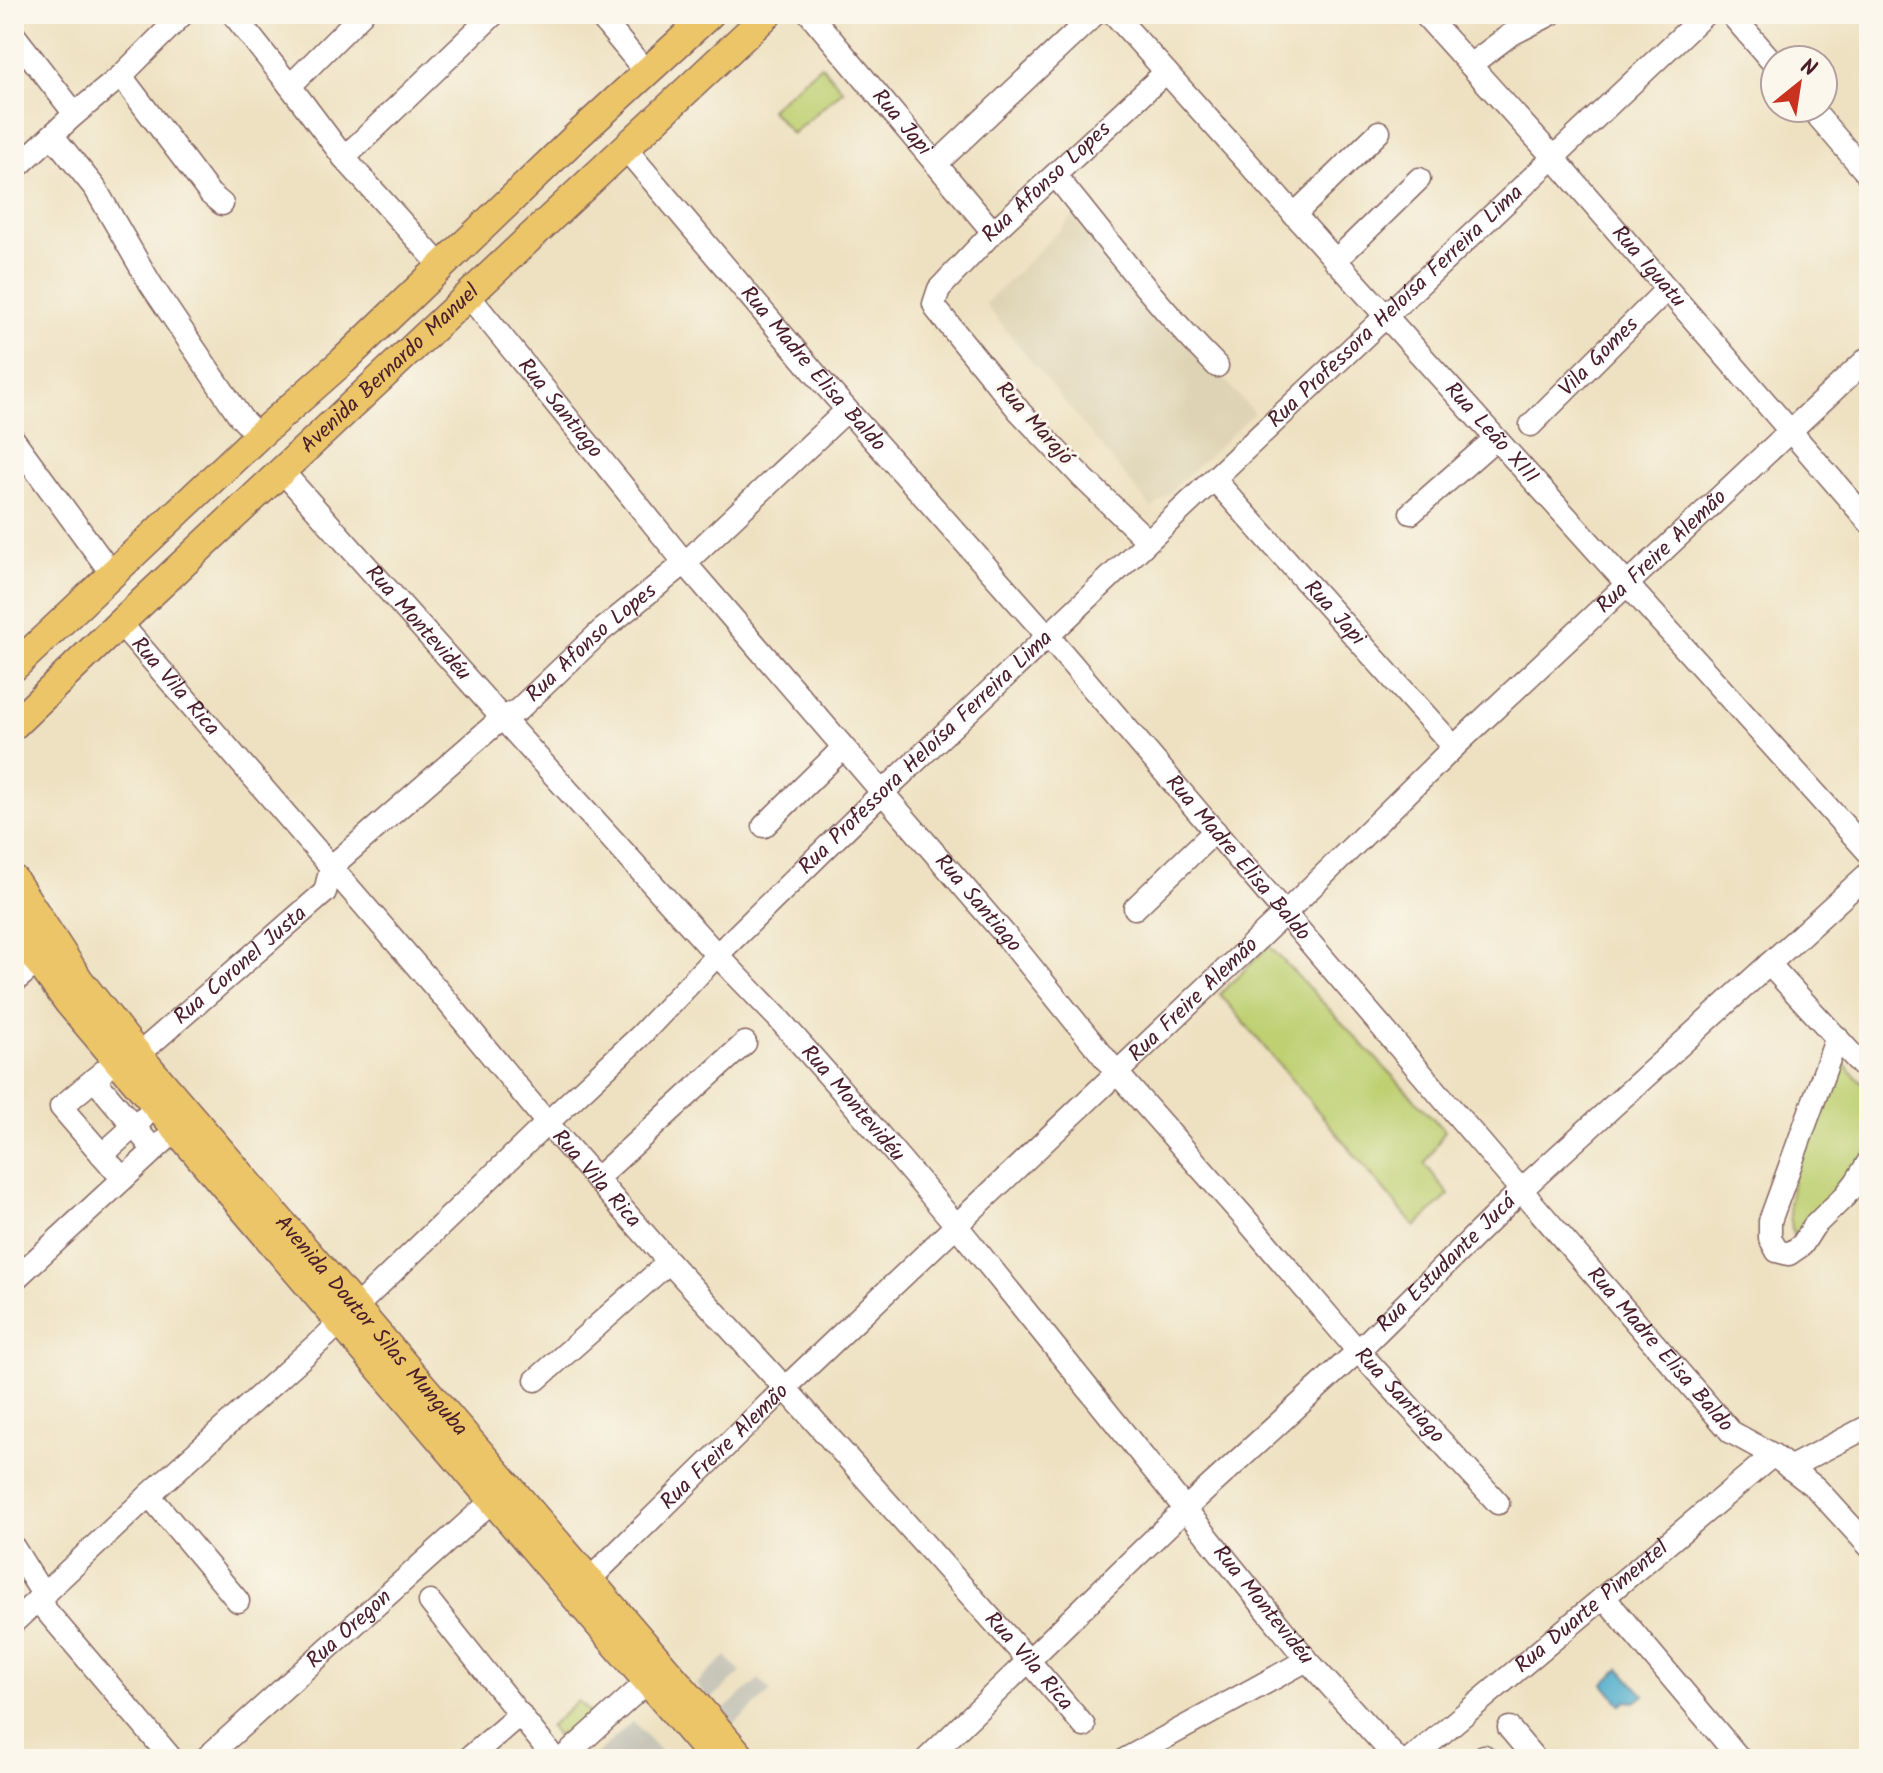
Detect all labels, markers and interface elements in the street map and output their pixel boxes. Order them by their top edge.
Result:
north arrow [1759,44,1839,124]
text: N [1793,50,1823,88]
street label: Rua Japi [862,81,941,165]
street label: Rua Afonso Lopes [974,113,1120,251]
street label: Rua Professora Heloísa Ferreira Lima [1260,177,1532,437]
street label: Rua Iguatu [1602,218,1694,316]
street label: Avenida Bernardo Manuel [293,275,488,462]
street label: Rua Madre Elisa Baldo [731,278,894,460]
street label: Vila Gomes [1551,308,1648,405]
street label: Rua Santiago [508,350,612,466]
street label: Rua Marajó [986,374,1082,475]
street label: Rua Leão XIII [1435,374,1547,492]
street label: Rua Freire Alemão [1588,481,1735,622]
street label: Rua Montevidéu [356,557,480,690]
street label: Rua Japi [1295,572,1374,655]
street label: Rua Afonso Lopes [518,574,665,711]
street label: Rua Professora Heloísa Ferreira Lima [790,622,1061,884]
street label: Rua Vila Rica [122,629,228,744]
street label: Rua Madre Elisa Baldo [1156,767,1319,949]
street label: Rua Santiago [925,846,1031,961]
street label: Rua Coronel Justa [166,897,315,1034]
street label: Rua Freire Alemão [1120,929,1267,1071]
street label: Rua Montevidéu [792,1037,914,1171]
street label: Rua Vila Rica [543,1121,650,1236]
street label: Rua Estudante Jucá [1368,1184,1527,1341]
street label: Avenida Doutor Silas Munguba [266,1207,476,1445]
street label: Rua Madre Elisa Baldo [1578,1259,1742,1441]
street label: Rua Santiago [1345,1339,1453,1452]
street label: Rua Freire Alemão [652,1375,797,1519]
street label: Rua Duarte Pimentel [1507,1532,1677,1683]
street label: Rua Montevidéu [1203,1537,1322,1673]
street label: Rua Oregon [298,1581,400,1678]
street label: Rua Vila Rica [975,1604,1082,1719]

